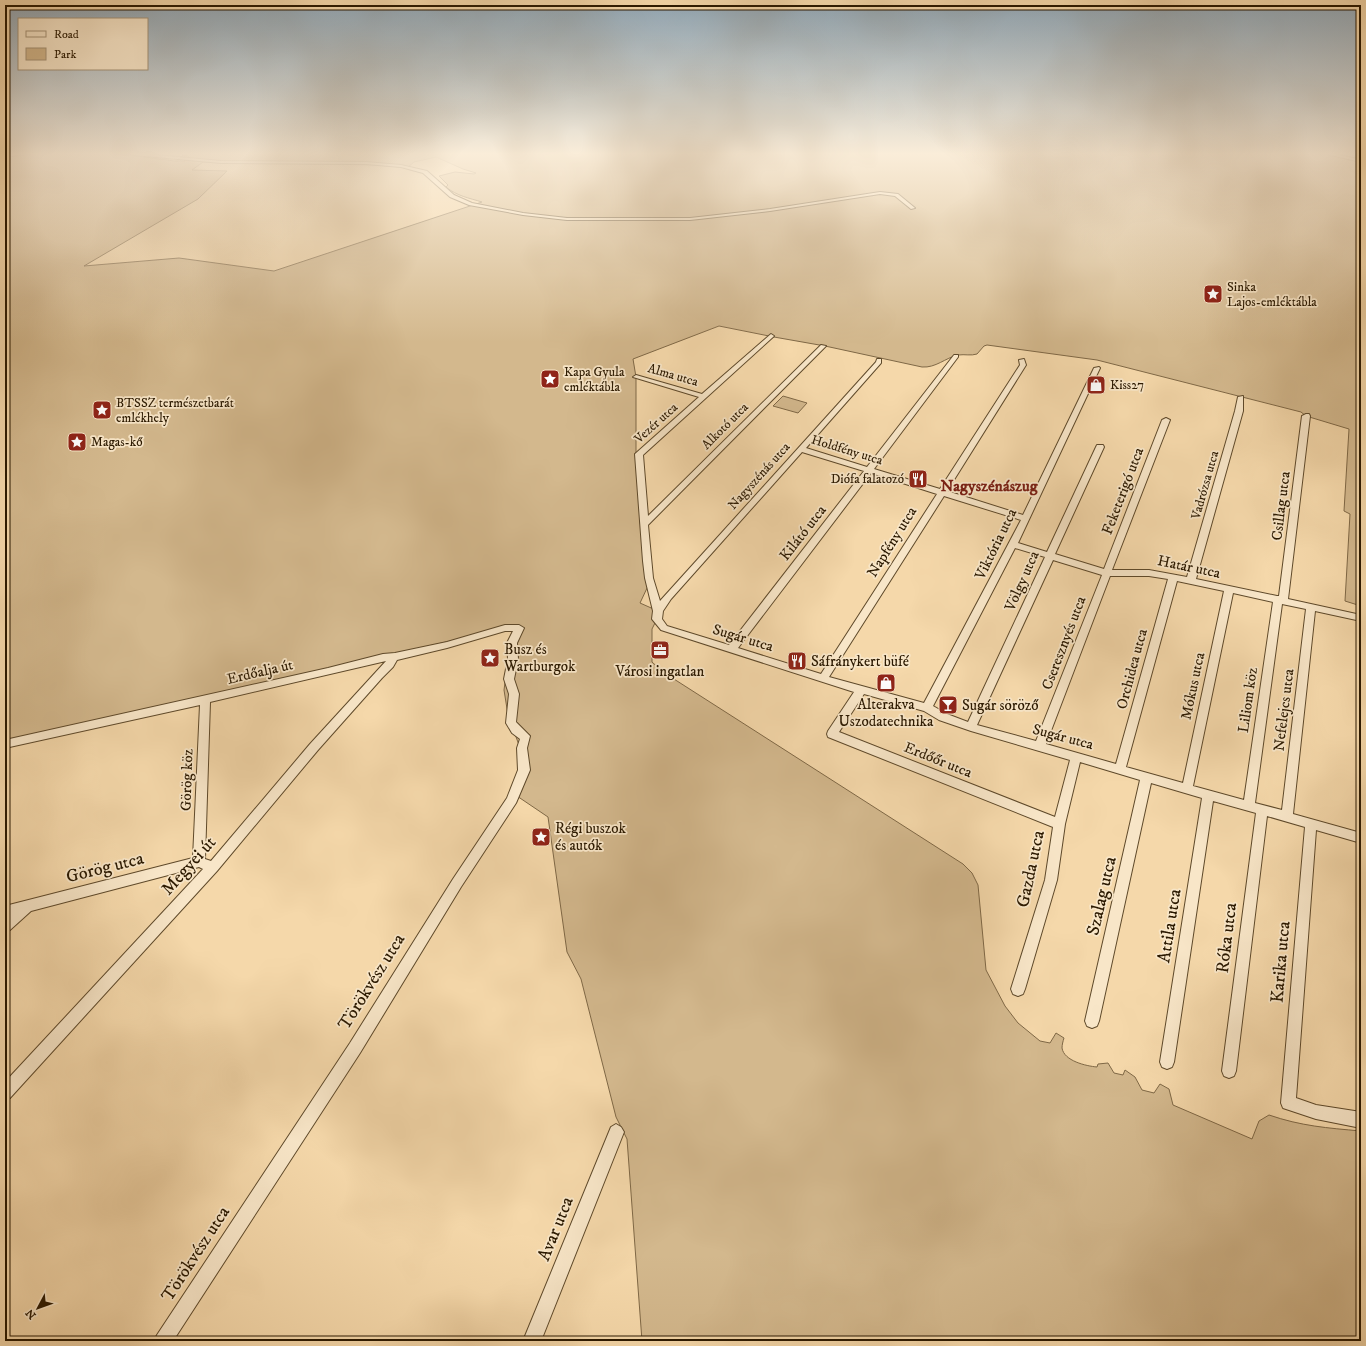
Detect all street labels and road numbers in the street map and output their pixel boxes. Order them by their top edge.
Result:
street label: Alma utca [646,360,701,390]
street label: Vezér utca [630,399,681,447]
street label: Alkotó utca [698,399,752,453]
street label: Holdfény utca [809,432,885,469]
street label: Nagyszénás utca [725,439,794,513]
street label: Feketerigó utca [1098,444,1149,537]
street label: Vadrózsa utca [1187,448,1223,522]
street label: Csillag utca [1267,470,1295,542]
street label: Kilátó utca [775,501,831,565]
street label: Napfény utca [863,503,922,581]
street label: Viktória utca [970,505,1022,583]
street label: Völgy utca [1000,548,1044,615]
street label: Határ utca [1156,551,1223,583]
street label: Cseresznyés utca [1037,593,1091,692]
street label: Sugár utca [710,620,776,656]
street label: Orchidea utca [1112,626,1152,711]
street label: Mókus utca [1177,650,1210,721]
street label: Erdőalja út [225,655,295,689]
street label: Liliom köz [1234,666,1262,734]
street label: Nefelejcs utca [1270,667,1299,752]
street label: Sugár utca [1030,720,1096,754]
street label: Erdőőr utca [901,738,975,782]
street label: Görög köz [176,748,198,811]
street label: Gazda utca [1012,828,1050,910]
street label: Megyei út [157,832,221,900]
street label: Görög utca [64,848,146,888]
street label: Szalag utca [1082,854,1122,938]
street label: Attila utca [1153,887,1187,964]
street label: Róka utca [1212,901,1242,975]
street label: Karika utca [1266,920,1296,1004]
street label: Törökvész utca [334,930,410,1034]
street label: Avar utca [533,1193,579,1264]
street label: Törökvész utca [157,1202,235,1306]

